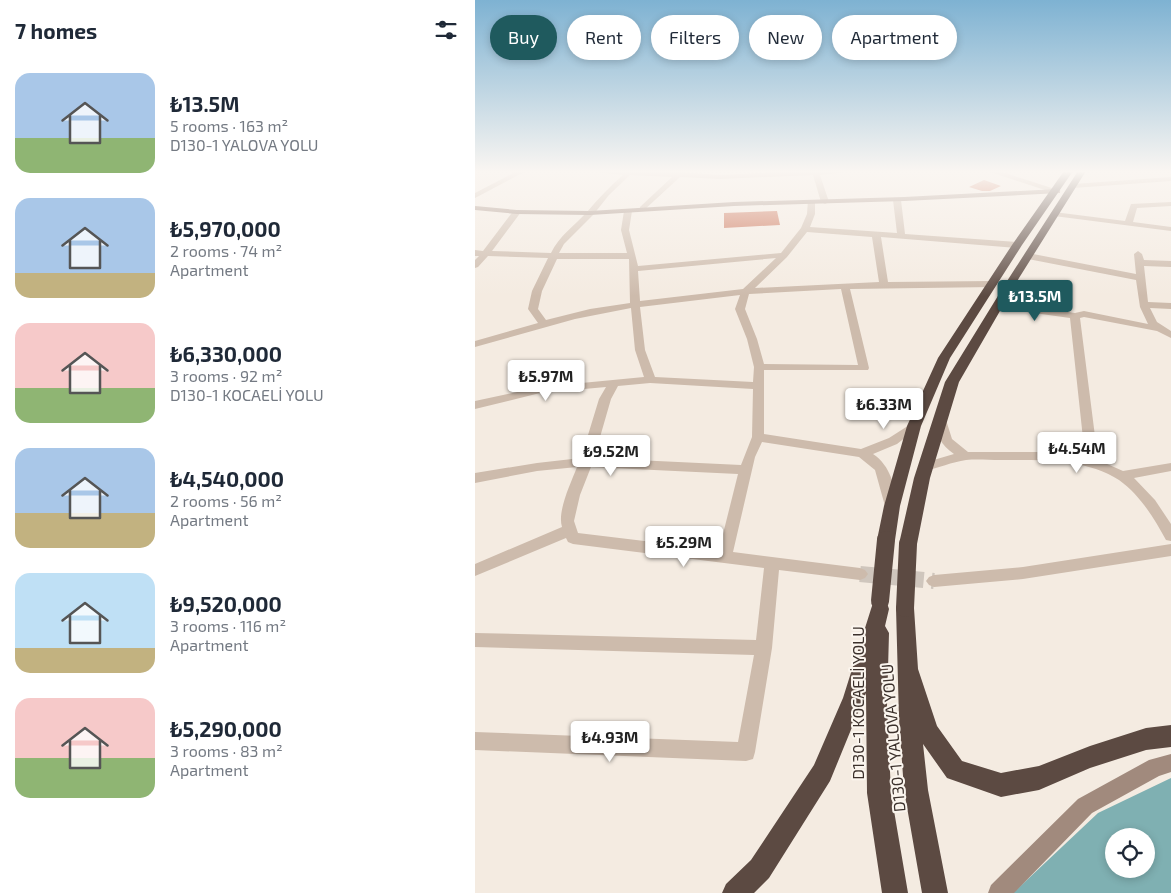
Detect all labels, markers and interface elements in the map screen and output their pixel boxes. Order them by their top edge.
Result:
chip: Buy [490,15,557,60]
chip: Rent [567,15,641,60]
chip: Filters [651,15,739,60]
chip: New [749,15,822,60]
chip: Apartment [832,15,957,60]
icon: filters [432,16,460,44]
text: 7 homes [15,18,97,43]
text: ₺13.5M [170,91,239,116]
icon: home [55,93,115,153]
text: 5 rooms · 163 m² [170,116,288,135]
text: D130-1 YALOVA YOLU [170,135,319,154]
text: ₺5,970,000 [170,216,281,241]
icon: home [55,218,115,278]
text: 2 rooms · 74 m² [170,241,282,260]
text: Apartment [170,260,249,279]
pin: ₺13.5M [994,280,1076,322]
text: ₺13.5M [1009,286,1061,305]
text: ₺6,330,000 [170,341,282,366]
icon: home [55,343,115,403]
pin: ₺5.97M [505,360,587,402]
text: 3 rooms · 92 m² [170,366,282,385]
text: ₺5.97M [519,366,573,385]
text: D130-1 KOCAELİ YOLU [170,385,324,404]
pin: ₺6.33M [843,388,925,430]
text: ₺6.33M [856,394,912,413]
pin: ₺4.54M [1036,432,1118,474]
pin: ₺9.52M [570,434,652,477]
text: ₺4.54M [1048,438,1106,457]
text: ₺9.52M [583,441,639,460]
text: ₺4,540,000 [170,466,284,491]
icon: home [55,468,115,528]
text: 2 rooms · 56 m² [170,491,282,510]
text: Apartment [170,510,249,529]
pin: ₺5.29M [643,526,725,568]
text: ₺5.29M [656,532,712,551]
text: ₺9,520,000 [170,591,282,616]
icon: home [55,593,115,653]
text: 3 rooms · 116 m² [170,616,286,635]
street label: D130-1 KOCAELİ YOLU [848,626,867,780]
text: Apartment [170,635,249,654]
street label: D130-1 YALOVA YOLU [877,663,908,813]
text: ₺5,290,000 [170,716,282,741]
icon: home [55,718,115,778]
pin: ₺4.93M [569,720,651,763]
text: ₺4.93M [582,727,638,746]
text: 3 rooms · 83 m² [170,741,283,760]
text: Apartment [170,760,249,779]
map controls [1105,828,1155,878]
button: locate [1105,828,1155,878]

